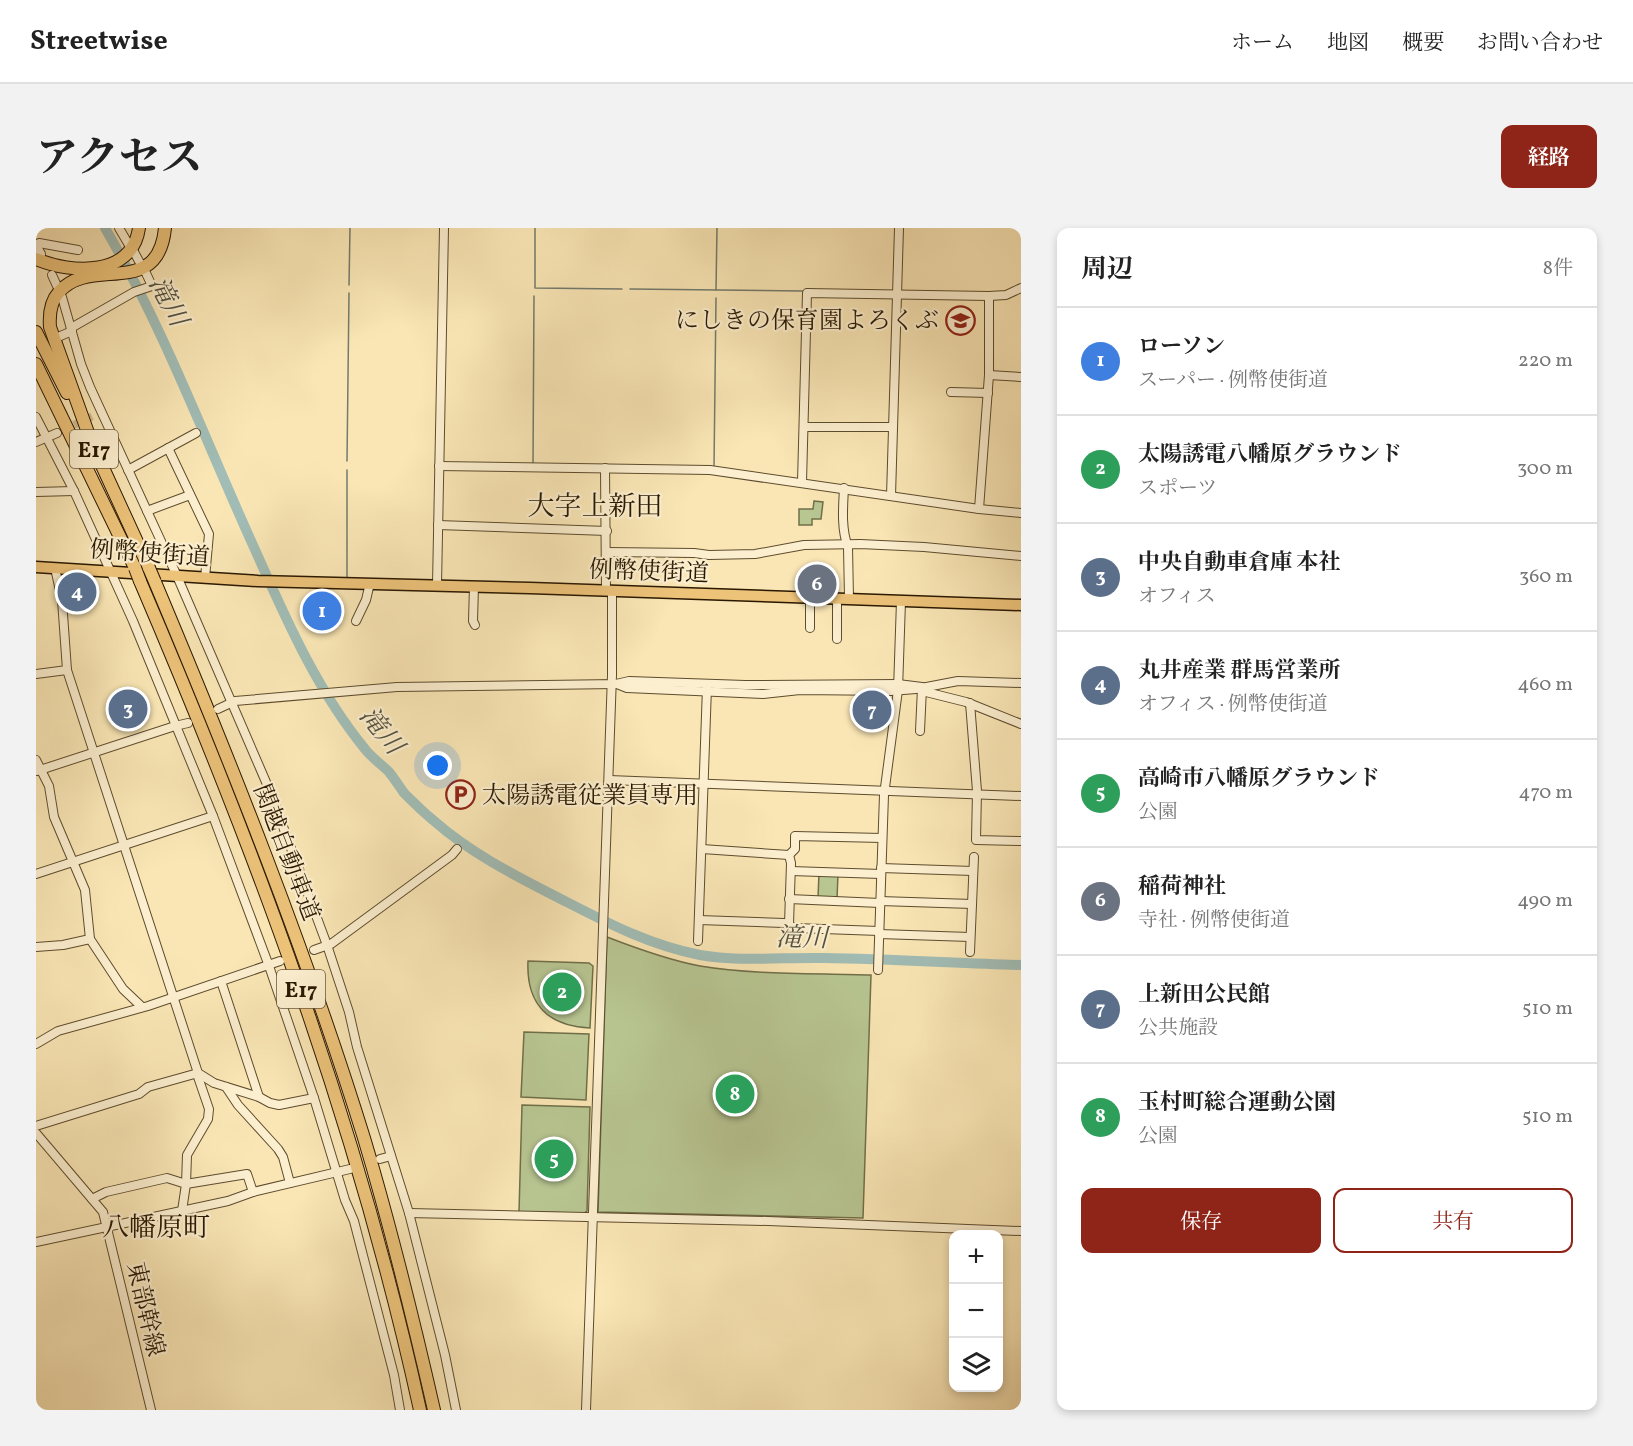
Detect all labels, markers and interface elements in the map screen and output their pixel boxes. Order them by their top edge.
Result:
text: Streetwise [30,22,168,61]
text: ホーム [1231,29,1294,58]
text: 地図 [1327,29,1369,58]
text: 概要 [1402,29,1444,58]
text: お問い合わせ [1477,29,1603,58]
button: 経路 [1501,125,1597,188]
text: アクセス [36,131,203,190]
text: 周辺 [1081,252,1133,288]
text: 8件 [1543,255,1573,283]
water label: 滝川 [139,271,197,336]
school or university icon: にしきの保育園よろくぶ [944,304,976,336]
place label: にしきの保育園よろくぶ [675,305,939,339]
text: ローソン [1138,332,1225,363]
text: 1 [1096,347,1105,375]
text: 220 m [1518,347,1573,375]
text: スーパー · 例幣使街道 [1138,367,1328,395]
road number: E17 [70,430,118,468]
text: 太陽誘電八幡原グラウンド [1138,440,1402,471]
text: 2 [1095,455,1106,483]
text: 300 m [1517,455,1573,483]
text: スポーツ [1138,475,1217,503]
district label: 大字上新田 [528,489,663,527]
street label: 例幣使街道 [89,534,211,576]
text: 中央自動車倉庫 本社 [1138,548,1340,579]
street label: 例幣使街道 [588,554,709,592]
pin: 6 [798,562,836,606]
text: 3 [1095,563,1106,591]
text: 360 m [1519,563,1573,591]
pin: 4 [58,570,96,614]
text: オフィス [1138,583,1216,611]
pin: 1 [302,588,342,634]
text: 丸井産業 群馬営業所 [1138,656,1340,687]
text: 4 [1094,671,1107,699]
text: 460 m [1517,671,1573,699]
pin: 3 [108,686,148,732]
pin: 7 [852,688,892,732]
text: オフィス · 例幣使街道 [1138,691,1328,719]
water label: 滝川 [350,700,413,765]
your location [423,751,452,780]
text: 高崎市八幡原グラウンド [1138,764,1380,795]
street label: 関越自動車道 [243,779,327,926]
parking icon: 太陽誘電従業員専用 [445,779,477,811]
text: 5 [1096,779,1105,807]
text: 470 m [1518,779,1573,807]
place label: 太陽誘電従業員専用 [482,780,698,814]
text: 公園 [1138,799,1178,827]
text: 稲荷神社 [1138,872,1226,903]
text: 6 [1095,887,1106,915]
text: 490 m [1517,887,1573,915]
text: 寺社 · 例幣使街道 [1138,907,1290,935]
water label: 滝川 [776,921,831,958]
road number: E17 [277,970,325,1008]
pin: 2 [542,970,582,1014]
text: 上新田公民館 [1138,980,1270,1011]
text: 7 [1096,995,1105,1023]
text: 510 m [1522,995,1573,1023]
text: 公共施設 [1138,1015,1218,1043]
pin: 8 [716,1072,754,1116]
text: 玉村町総合運動公園 [1138,1088,1336,1119]
text: 8 [1095,1103,1106,1131]
text: 510 m [1522,1103,1573,1131]
text: 公園 [1138,1123,1178,1151]
pin: 5 [534,1136,574,1182]
button: 保存 [1081,1188,1321,1253]
button: 共有 [1333,1188,1573,1253]
district label: 八幡原町 [102,1210,210,1248]
map controls [949,1230,1003,1392]
button: + [949,1230,1003,1284]
street label: 東部幹線 [117,1259,171,1360]
button: − [949,1284,1003,1338]
button: layers [949,1338,1003,1392]

